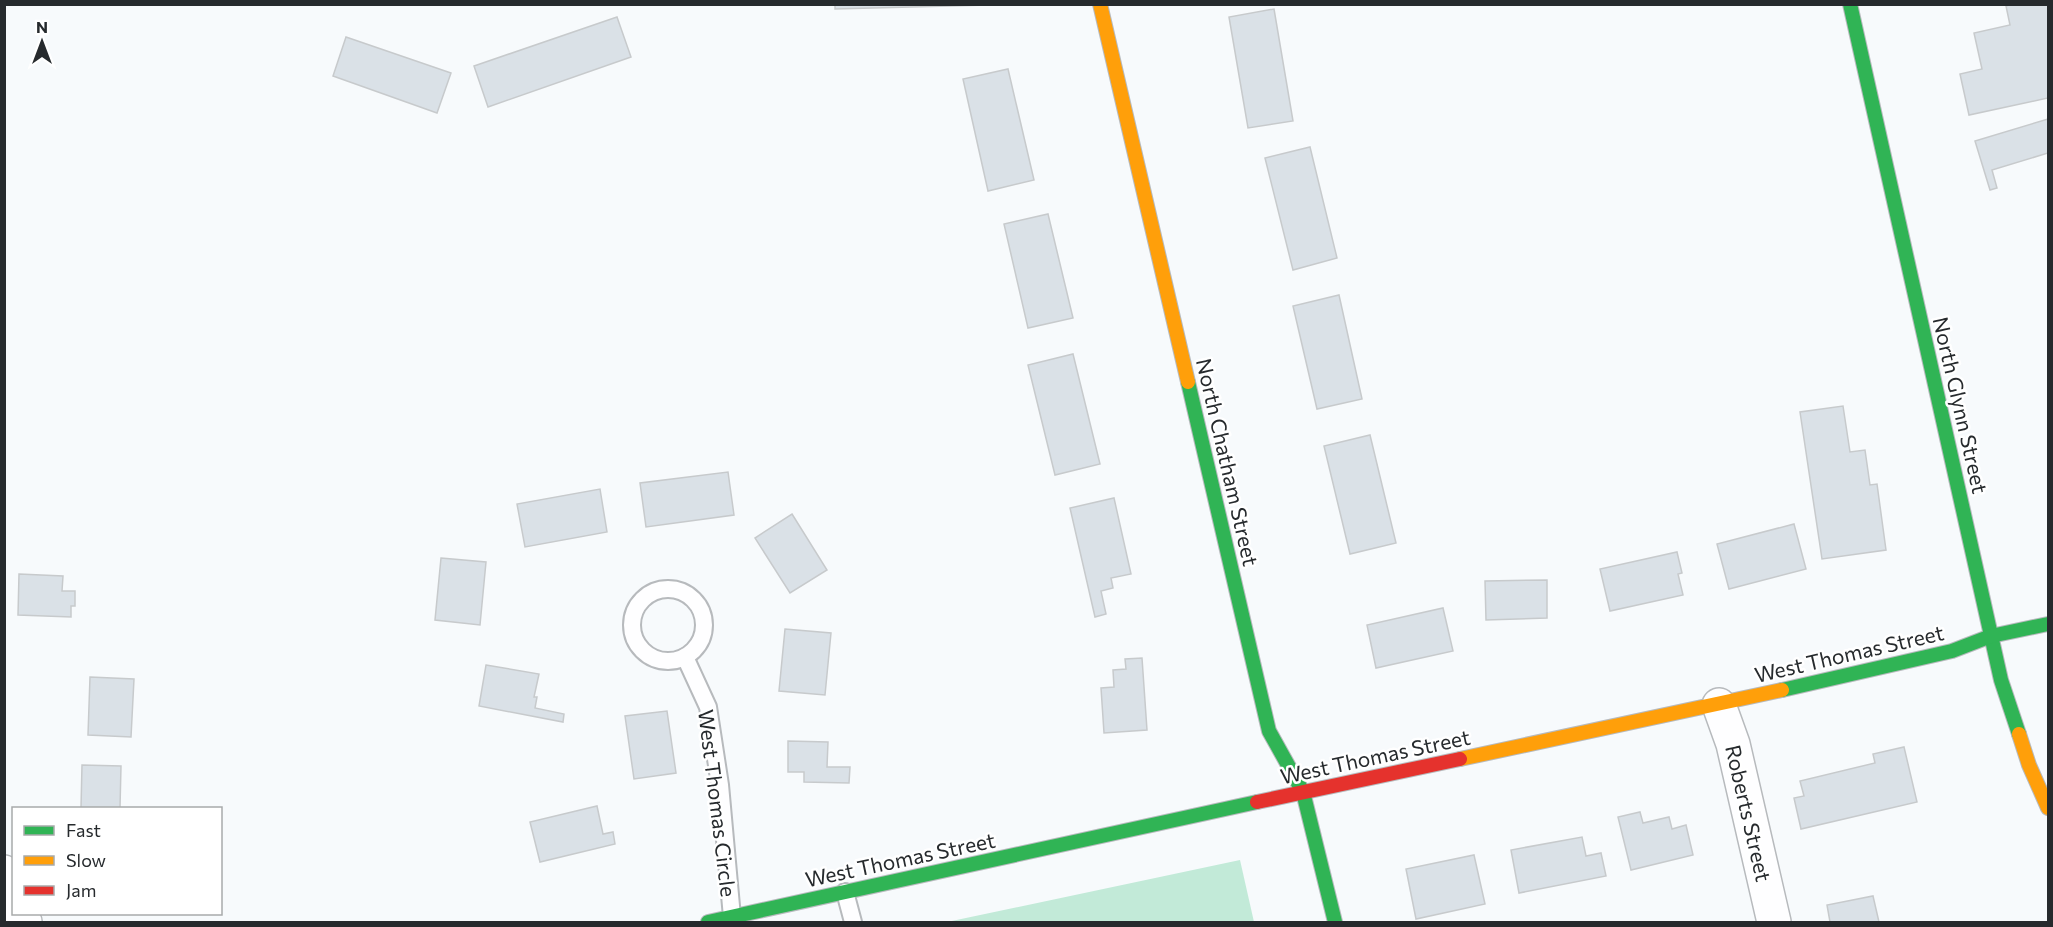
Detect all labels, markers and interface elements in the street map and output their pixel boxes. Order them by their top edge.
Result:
north arrow [12,12,72,72]
text: N [36,17,48,36]
street label: North Glynn Street [1929,314,1993,496]
street label: North Chatham Street [1192,356,1264,568]
street label: West Thomas Street [1752,619,1946,687]
street label: West Thomas Circle [694,708,742,898]
street label: West Thomas Street [1278,724,1472,788]
street label: Roberts Street [1721,742,1777,884]
legend [12,807,222,915]
text: Fast [66,819,101,841]
street label: West Thomas Street [803,827,997,891]
text: Slow [66,849,106,871]
text: Jam [66,879,96,901]

